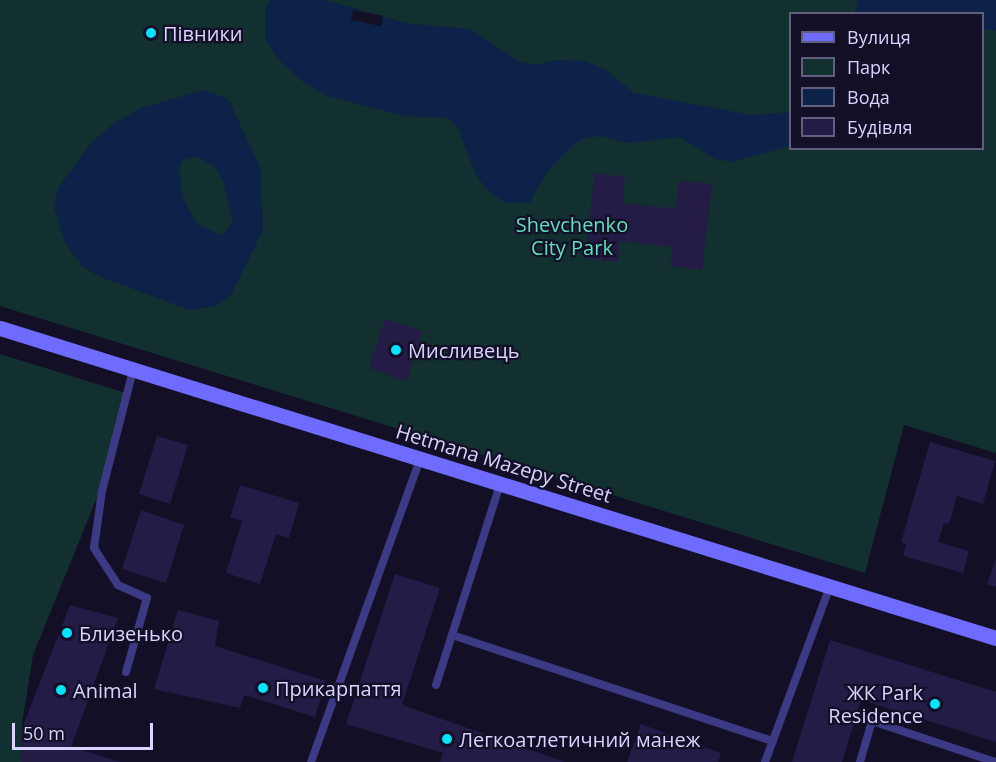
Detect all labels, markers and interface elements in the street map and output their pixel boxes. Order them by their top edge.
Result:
legend [789,12,984,150]
place label: Півники [163,21,243,45]
text: Вулиця [847,25,911,49]
marker: Півники [144,26,158,40]
text: Парк [847,55,890,79]
text: Вода [847,85,890,109]
text: Будівля [847,115,913,139]
park label: Shevchenko City Park [516,212,628,259]
place label: Мисливець [408,338,519,362]
marker: Мисливець [389,343,403,357]
street label: Hetmana Mazepy Street [393,419,615,507]
place label: Близенько [79,621,183,645]
marker: Близенько [60,626,74,640]
place label: Прикарпаття [275,676,402,700]
place label: Animal [73,678,138,702]
place label: ЖК Park Residence [828,680,923,727]
marker: Прикарпаття [256,681,270,695]
marker: Animal [54,683,68,697]
marker: ЖК Park Residence [928,697,942,711]
scale bar [15,711,156,749]
text: 50 m [23,721,65,745]
place label: Легкоатлетичний манеж [459,727,700,751]
marker: Легкоатлетичний манеж [440,732,454,746]

